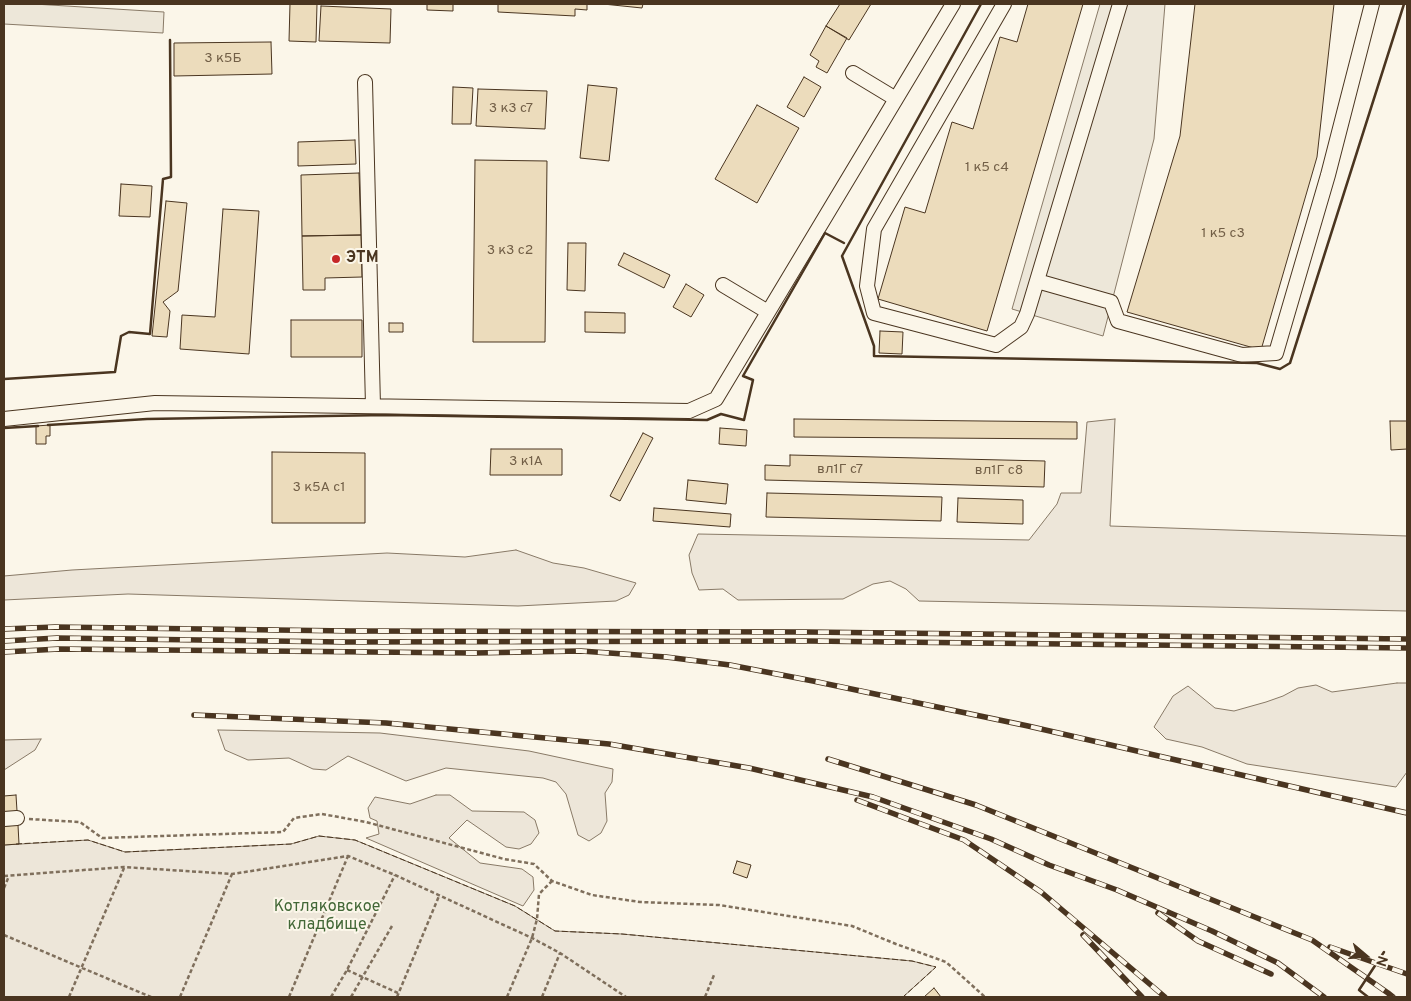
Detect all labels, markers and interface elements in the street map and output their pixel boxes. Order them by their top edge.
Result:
house number: 3 к5Б [204,51,242,67]
house number: 3 к3 с7 [489,101,533,117]
house number: 1 к5 с4 [965,160,1009,176]
house number: 1 к5 с3 [1201,226,1245,242]
house number: 3 к3 с2 [487,243,533,259]
place label: ЭТМ [346,249,379,269]
marker: ЭТМ [330,253,342,265]
house number: 3 к1А [509,454,543,470]
house number: вл1Г с7 [817,462,863,478]
house number: вл1Г с8 [975,463,1023,479]
house number: 3 к5А с1 [293,480,345,496]
park label: Котляковское кладбище [274,898,380,936]
north arrow [1341,931,1391,981]
text: N [1371,953,1390,968]

